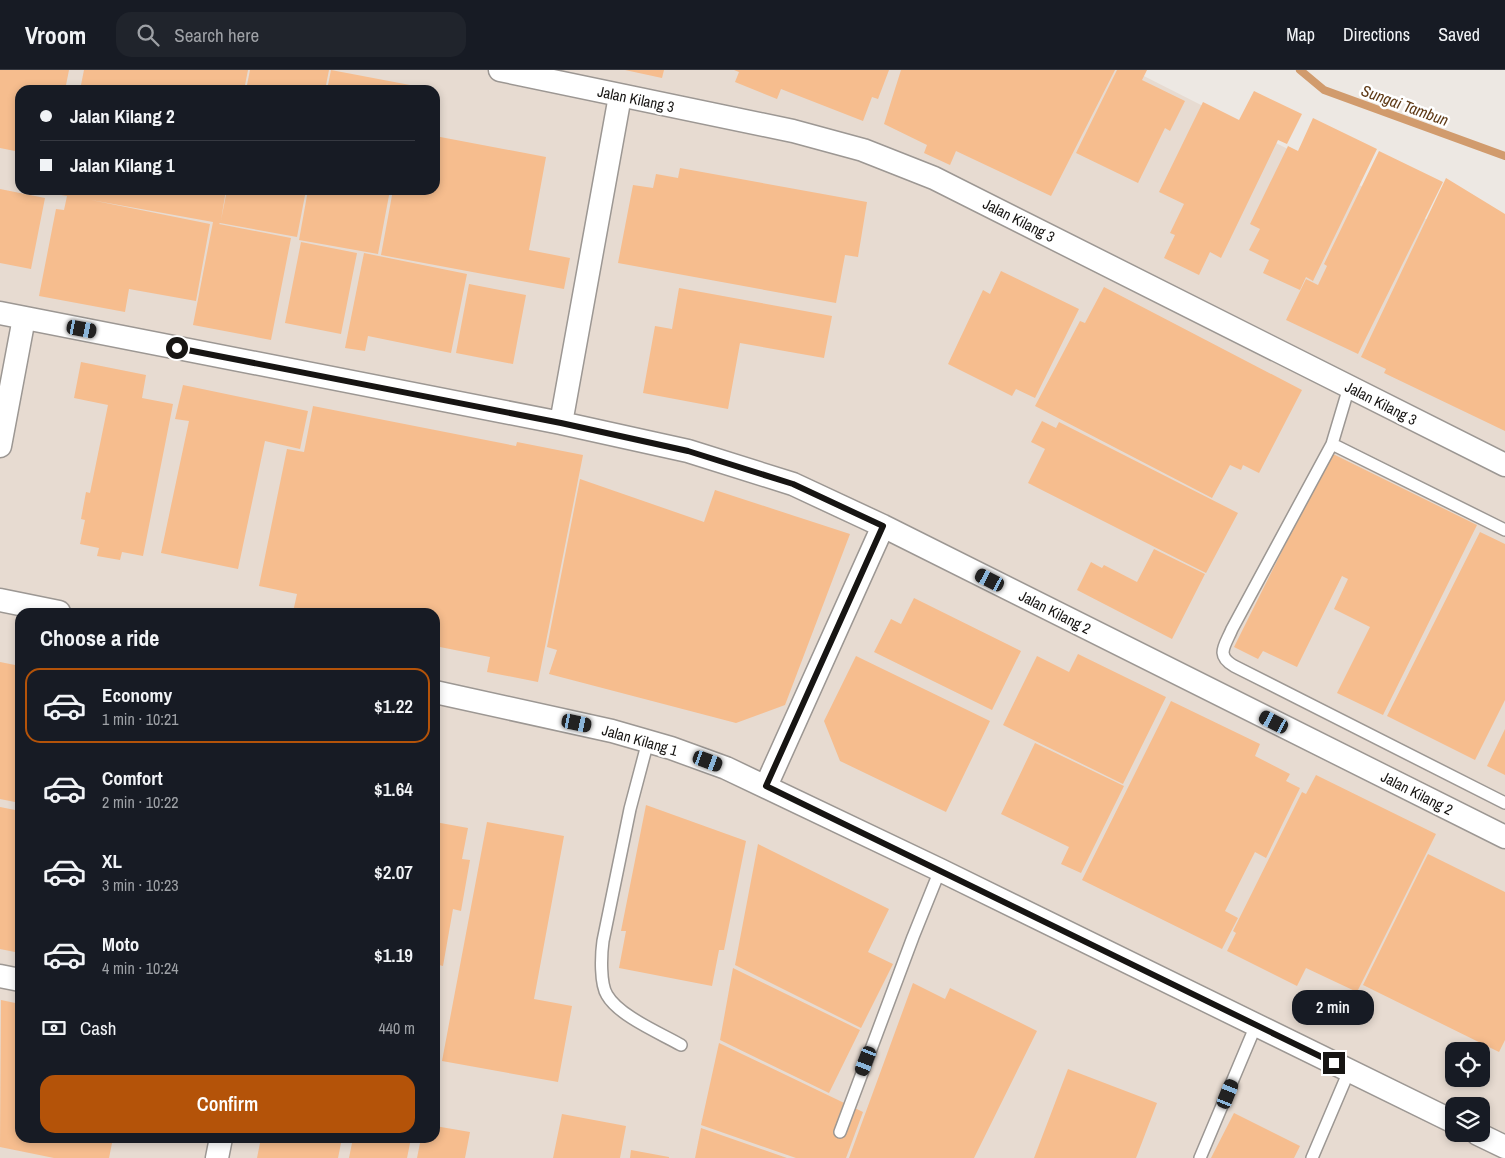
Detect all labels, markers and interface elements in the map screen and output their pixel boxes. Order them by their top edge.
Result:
search box [116,12,466,57]
text: Vroom [25,19,86,51]
icon: search [134,21,162,49]
text: Search here [174,22,259,48]
text: Map [1286,22,1315,47]
text: Directions [1343,22,1410,47]
text: Saved [1438,22,1480,47]
water label: Sungai Tambun [1358,79,1452,131]
street label: Jalan Kilang 3 [596,81,676,117]
text: Jalan Kilang 2 [70,103,175,129]
text: Jalan Kilang 1 [70,152,175,178]
street label: Jalan Kilang 3 [979,193,1059,247]
car [65,319,98,339]
route start [166,337,188,359]
street label: Jalan Kilang 3 [1341,376,1421,430]
car [973,567,1006,593]
street label: Jalan Kilang 2 [1015,585,1095,639]
text: Choose a ride [40,623,159,653]
text: Economy [102,682,172,708]
icon: car [42,683,87,728]
text: $1.22 [374,693,413,719]
text: 1 min · 10:21 [102,708,179,730]
car [1257,709,1290,735]
car [560,713,593,733]
street label: Jalan Kilang 1 [600,719,681,761]
car [691,749,724,773]
text: Comfort [102,765,163,791]
icon: car [42,766,87,811]
street label: Jalan Kilang 2 [1377,766,1457,820]
text: $1.64 [374,776,413,802]
text: 2 min · 10:22 [102,791,179,813]
text: XL [102,848,122,874]
icon: car [42,849,87,894]
text: $2.07 [374,859,413,885]
text: 3 min · 10:23 [102,874,179,896]
text: Moto [102,931,139,957]
icon: car [42,932,87,977]
text: $1.19 [374,942,413,968]
text: 4 min · 10:24 [102,957,179,979]
callout: 2 min [1293,990,1375,1026]
text: 2 min [1316,996,1350,1018]
icon: cash [40,1014,68,1042]
text: Cash [80,1015,116,1041]
text: 440 m [379,1017,415,1039]
map controls [1445,1042,1490,1142]
button: locate [1445,1042,1490,1087]
car [853,1044,878,1078]
route end [1323,1052,1345,1074]
button: Confirm [40,1075,415,1133]
car [1215,1077,1240,1111]
button: layers [1445,1097,1490,1142]

